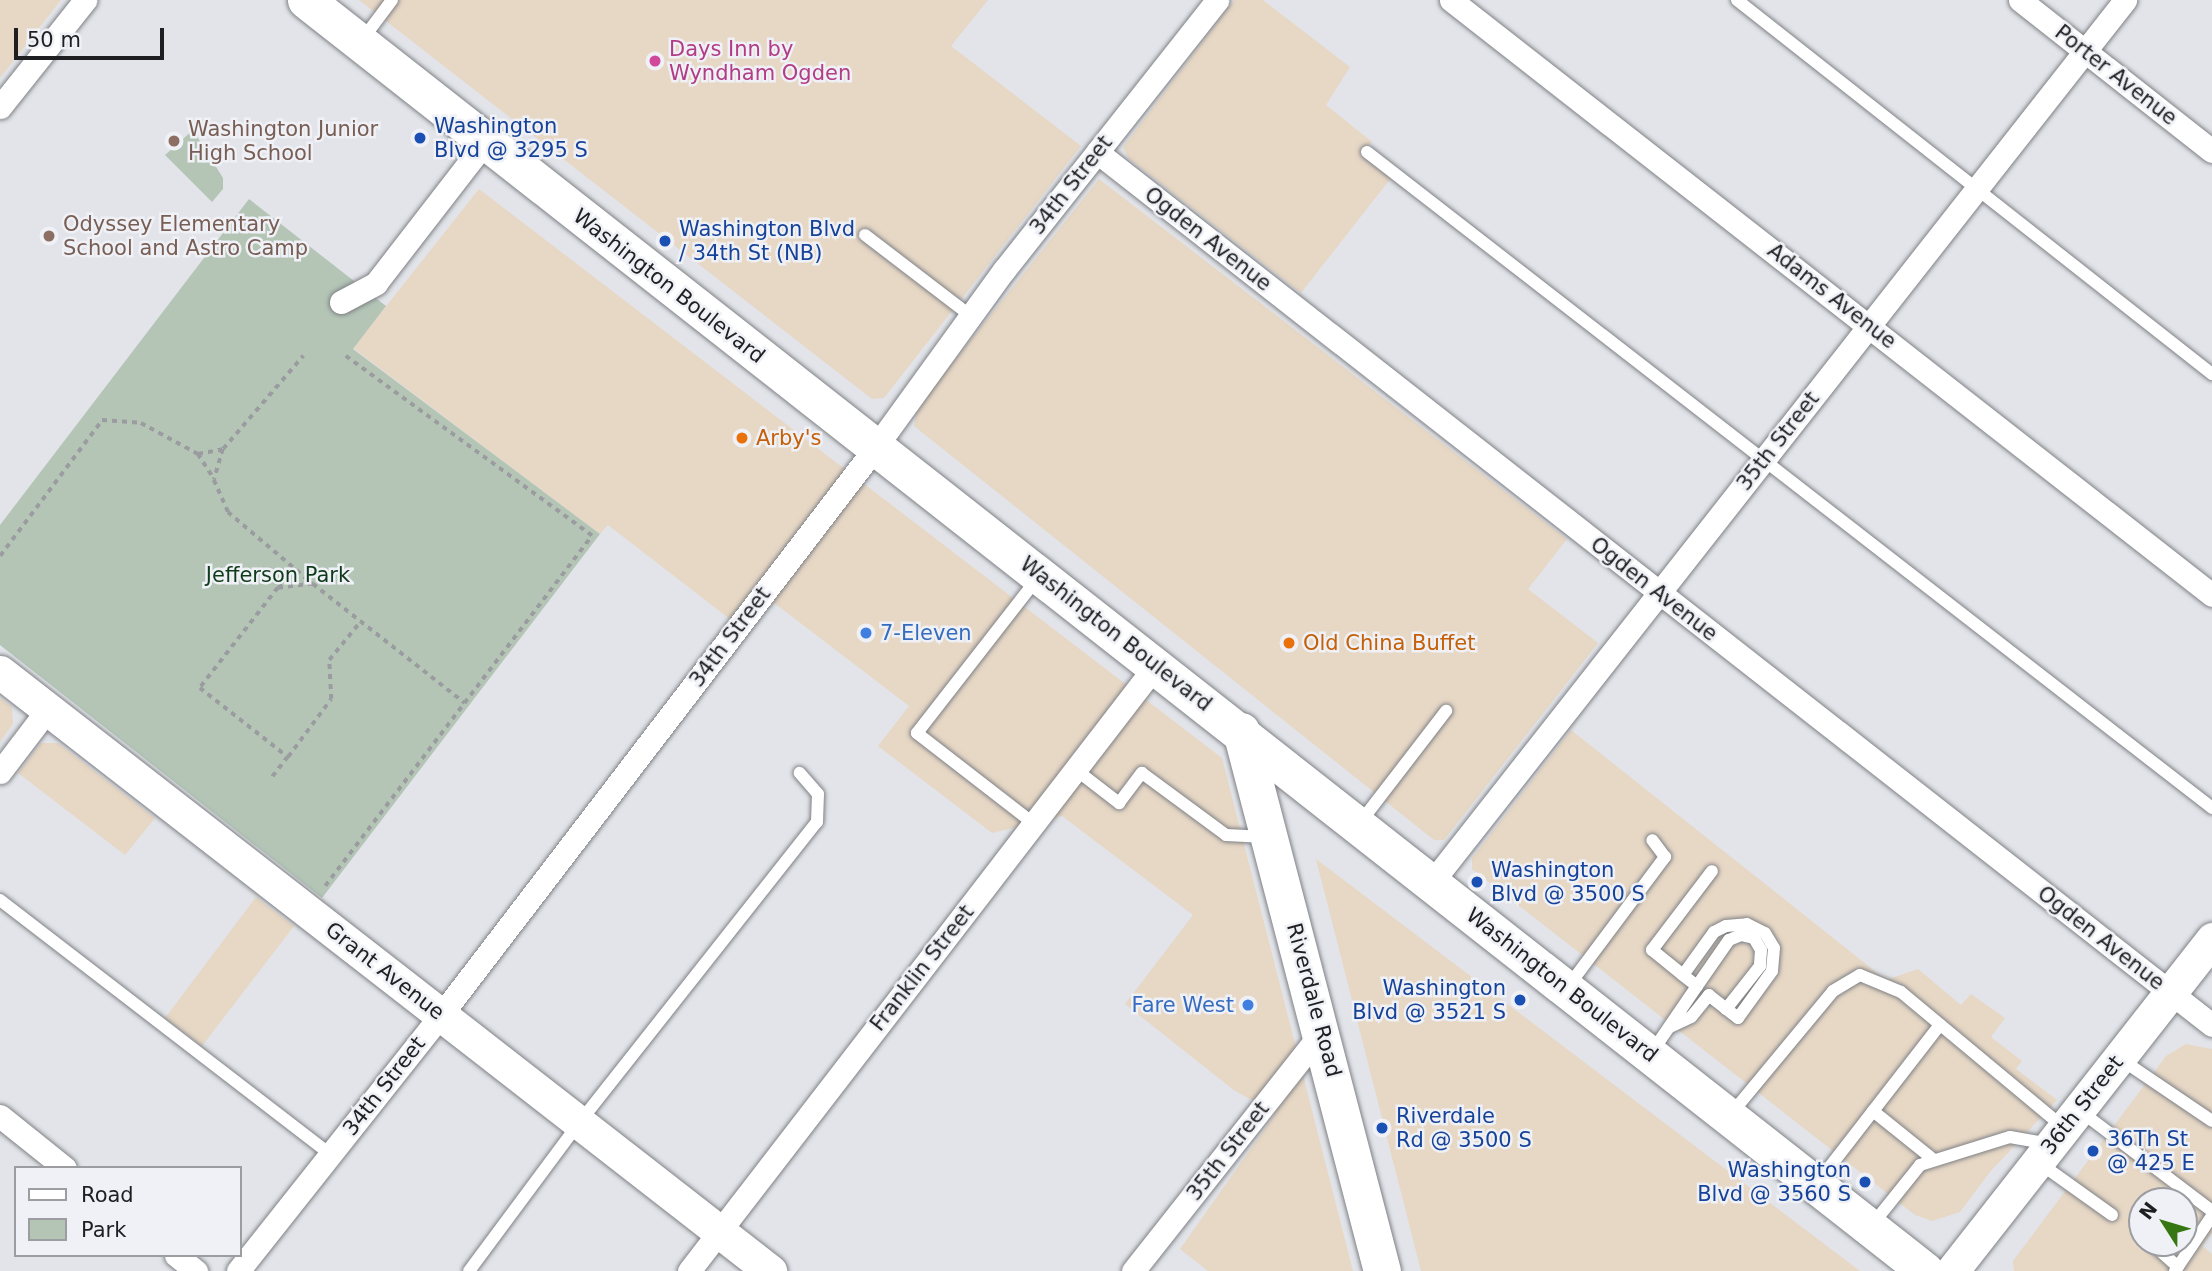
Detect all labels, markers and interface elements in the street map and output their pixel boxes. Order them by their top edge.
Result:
scale bar [18,14,168,58]
street label: Porter Avenue [2050,20,2182,130]
text: 50 m [27,28,81,52]
place label: Days Inn by Wyndham Ogden [669,36,851,86]
marker: Days Inn by Wyndham Ogden [647,53,663,69]
place label: Washington Blvd @ 3295 S [434,113,588,163]
place label: Washington Junior High School [188,116,378,166]
marker: Washington Blvd @ 3295 S [412,130,428,146]
street label: 34th Street [1025,130,1117,240]
marker: Washington Junior High School [166,133,182,149]
street label: Ogden Avenue [1140,182,1276,296]
street label: Washington Boulevard [568,203,770,369]
place label: Odyssey Elementary School and Astro Camp [63,211,308,261]
place label: Washington Blvd / 34th St (NB) [679,216,855,266]
marker: Odyssey Elementary School and Astro Camp [41,228,57,244]
marker: Washington Blvd / 34th St (NB) [657,233,673,249]
street label: Adams Avenue [1763,238,1901,354]
street label: 35th Street [1732,386,1824,496]
place label: Arby's [756,425,821,451]
marker: Arby's [734,430,750,446]
street label: Ogden Avenue [1586,532,1722,646]
street label: Washington Boulevard [1015,551,1217,717]
park label: Jefferson Park [206,562,350,588]
street label: 34th Street [684,582,776,692]
place label: 7-Eleven [880,620,972,646]
marker: 7-Eleven [858,625,874,641]
place label: Old China Buffet [1303,630,1475,656]
marker: Old China Buffet [1281,635,1297,651]
place label: Washington Blvd @ 3500 S [1491,857,1645,907]
marker: Washington Blvd @ 3500 S [1469,874,1485,890]
street label: Ogden Avenue [2033,881,2169,995]
street label: Franklin Street [865,900,979,1036]
street label: Washington Boulevard [1461,902,1663,1068]
street label: Grant Avenue [320,917,450,1025]
street label: Riverdale Road [1281,920,1347,1080]
place label: Washington Blvd @ 3521 S [1352,975,1506,1025]
place label: Fare West [1132,992,1234,1018]
marker: Washington Blvd @ 3521 S [1512,992,1528,1008]
marker: Fare West [1240,997,1256,1013]
street label: 34th Street [338,1031,430,1141]
street label: 36th Street [2036,1050,2128,1160]
street label: 35th Street [1182,1096,1274,1206]
place label: Riverdale Rd @ 3500 S [1396,1103,1532,1153]
marker: Riverdale Rd @ 3500 S [1374,1120,1390,1136]
place label: 36Th St @ 425 E [2107,1126,2195,1176]
marker: 36Th St @ 425 E [2085,1143,2101,1159]
place label: Washington Blvd @ 3560 S [1697,1157,1851,1207]
legend [14,1166,242,1257]
marker: Washington Blvd @ 3560 S [1857,1174,1873,1190]
text: Road [81,1183,134,1207]
north arrow [2128,1187,2198,1257]
text: N [2134,1198,2161,1224]
text: Park [81,1218,126,1242]

